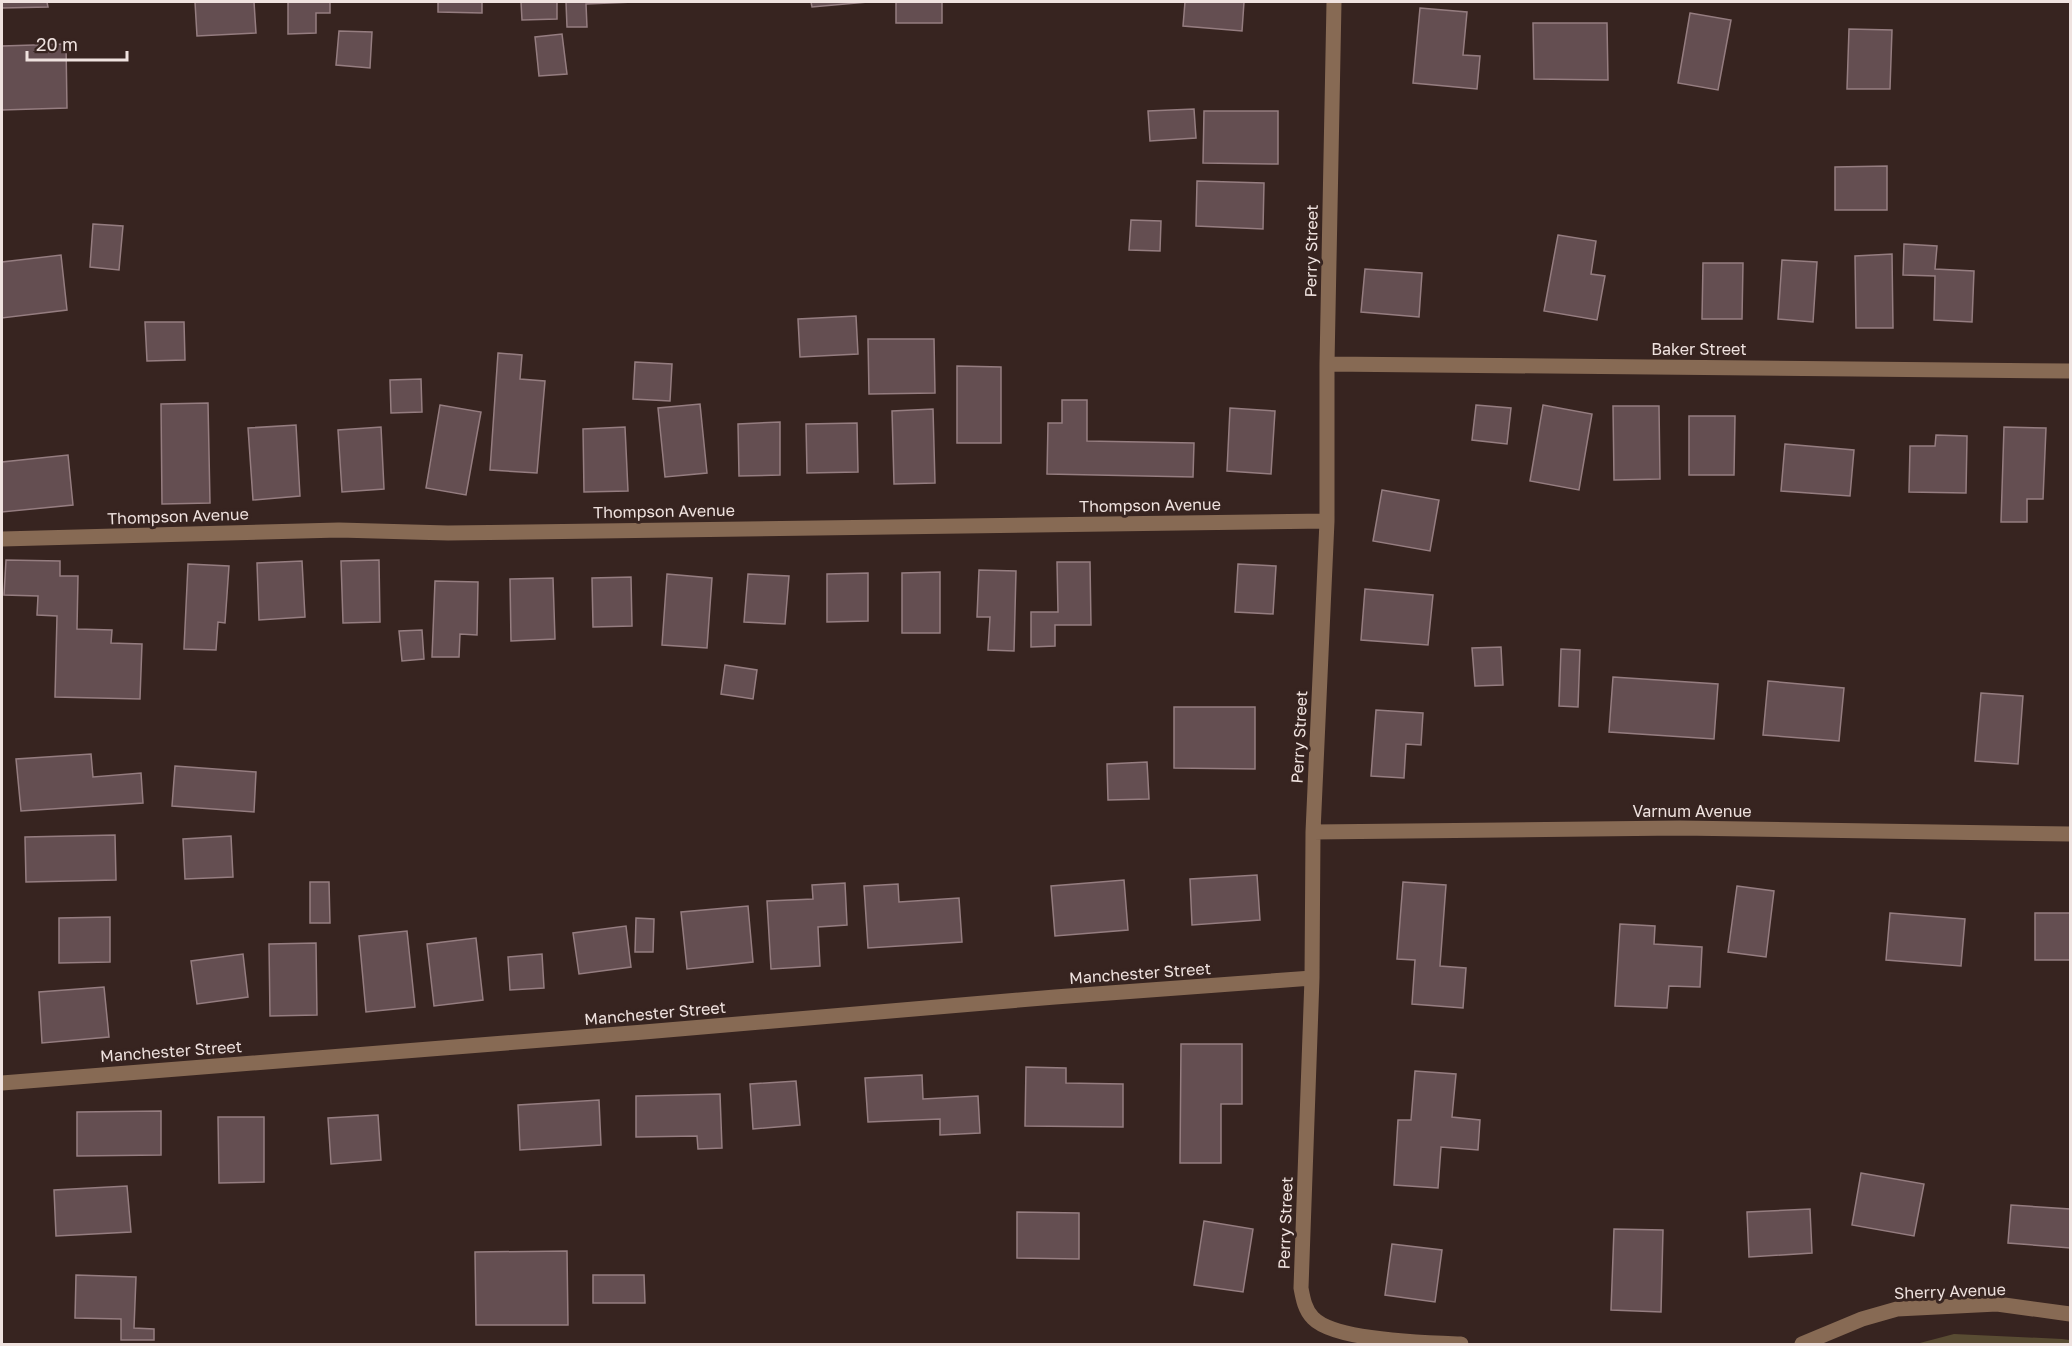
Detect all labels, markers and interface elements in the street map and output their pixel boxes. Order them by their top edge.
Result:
scale bar [27,24,128,62]
text: 20 m [36,33,78,55]
street label: Perry Street [1300,204,1322,298]
street label: Baker Street [1651,339,1747,359]
street label: Thompson Avenue [1079,494,1221,516]
street label: Thompson Avenue [593,500,735,522]
street label: Thompson Avenue [107,504,249,528]
street label: Perry Street [1287,690,1311,784]
street label: Varnum Avenue [1632,801,1752,821]
street label: Manchester Street [1068,958,1212,988]
street label: Manchester Street [583,997,727,1029]
street label: Manchester Street [99,1036,243,1066]
street label: Perry Street [1273,1176,1297,1270]
street label: Sherry Avenue [1894,1279,2006,1303]

